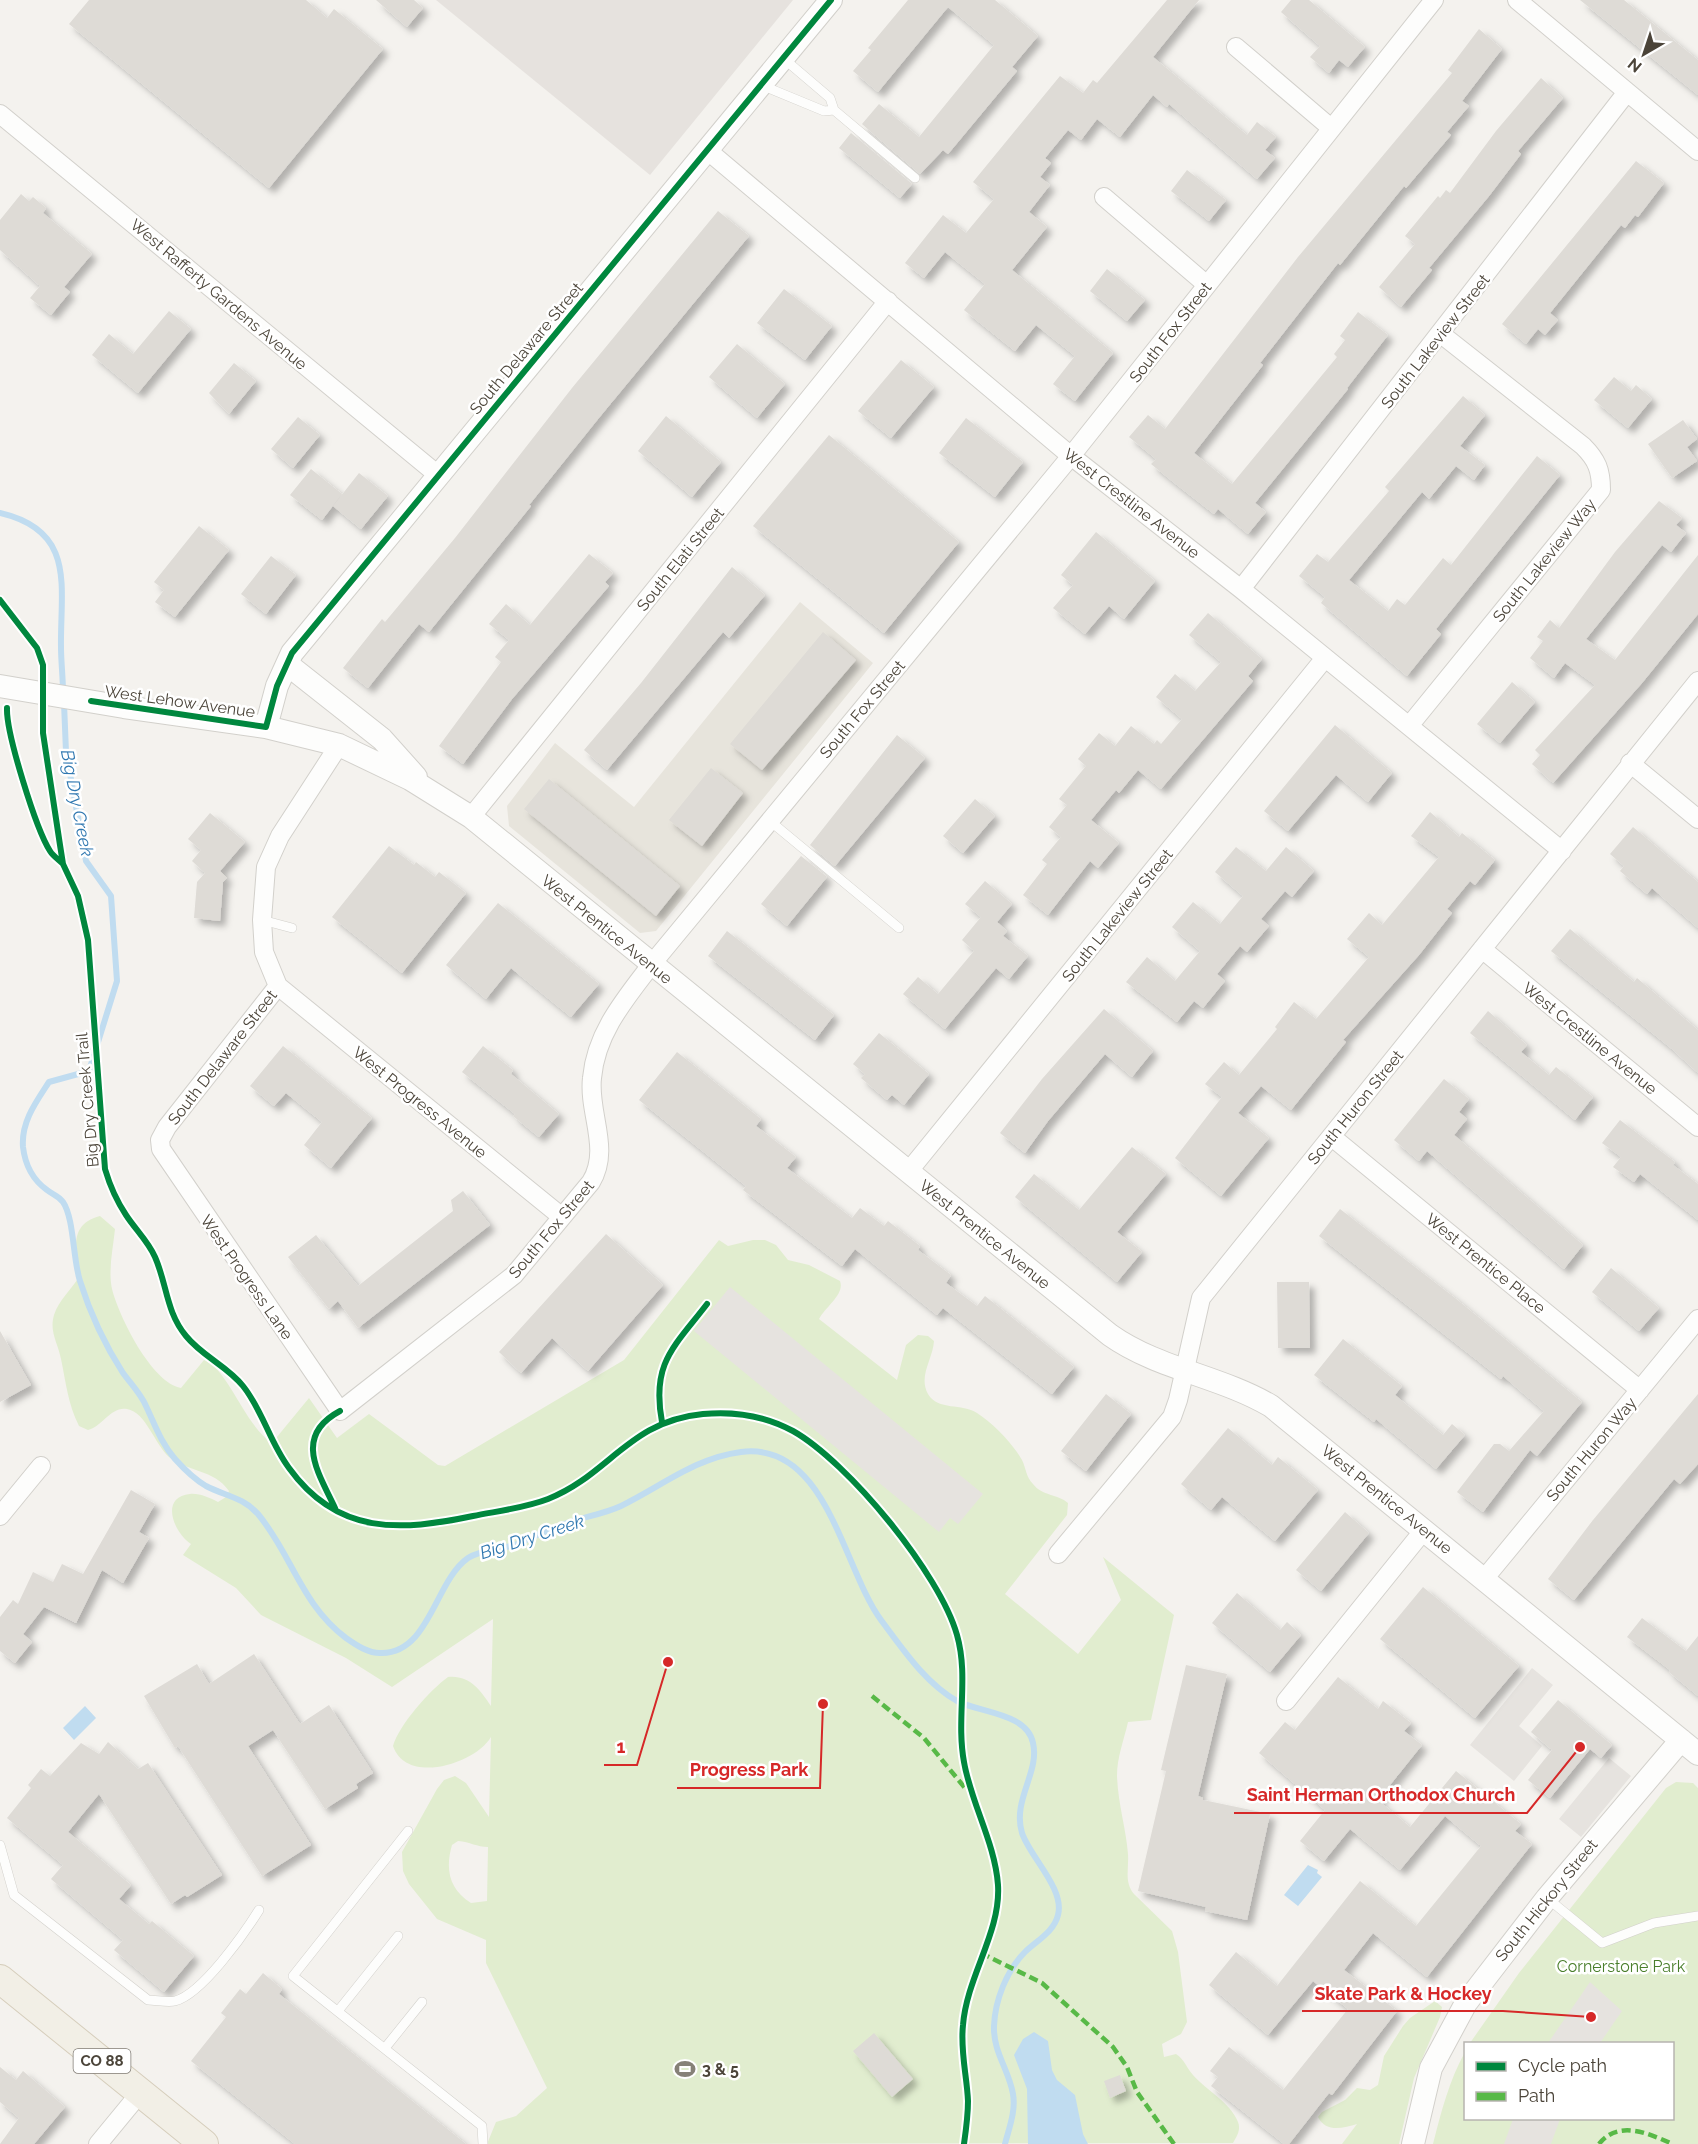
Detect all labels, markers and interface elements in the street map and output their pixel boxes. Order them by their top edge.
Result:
north arrow [1614,24,1674,84]
text: N [1624,54,1646,76]
street label: West Rafferty Gardens Avenue [127,215,311,374]
street label: South Lakeview Street [1377,270,1494,412]
street label: South Delaware Street [466,278,587,418]
street label: South Fox Street [1125,278,1216,386]
street label: West Crestline Avenue [1060,444,1203,562]
street label: South Lakeview Way [1489,495,1600,626]
street label: South Elati Street [633,503,728,615]
street label: South Fox Street [816,656,909,762]
street label: West Lehow Avenue [104,682,256,721]
water label: Big Dry Creek [57,748,98,859]
street label: South Lakeview Street [1058,845,1177,985]
street label: West Prentice Avenue [537,871,676,988]
street label: West Crestline Avenue [1519,978,1661,1098]
street label: South Delaware Street [164,986,281,1129]
street label: Big Dry Creek Trail [72,1031,103,1168]
street label: West Progress Avenue [349,1042,491,1162]
street label: South Huron Street [1303,1046,1408,1168]
street label: South Fox Street [505,1176,598,1282]
street label: West Prentice Avenue [915,1176,1054,1293]
street label: West Prentice Place [1422,1209,1549,1317]
street label: West Progress Lane [196,1211,297,1343]
street label: South Huron Way [1542,1393,1641,1505]
street label: West Prentice Avenue [1317,1441,1456,1558]
water label: Big Dry Creek [477,1510,587,1563]
callout: 1 [604,1729,637,1765]
text: 1 [617,1736,626,1757]
callout: Progress Park [677,1752,820,1788]
text: Progress Park [690,1759,809,1780]
callout: Saint Herman Orthodox Church [1234,1777,1527,1813]
text: Saint Herman Orthodox Church [1247,1784,1515,1805]
street label: South Hickory Street [1491,1835,1602,1965]
park label: Cornerstone Park [1557,1957,1686,1976]
callout: Skate Park & Hockey [1302,1975,1503,2011]
text: Skate Park & Hockey [1314,1983,1492,2004]
legend [1464,2042,1674,2120]
road number: CO 88 [74,2049,130,2073]
text: Cycle path [1518,2055,1607,2076]
sports icon: 3 & 5 [673,2057,697,2081]
place label: 3 & 5 [702,2060,739,2079]
text: Path [1518,2085,1555,2106]

